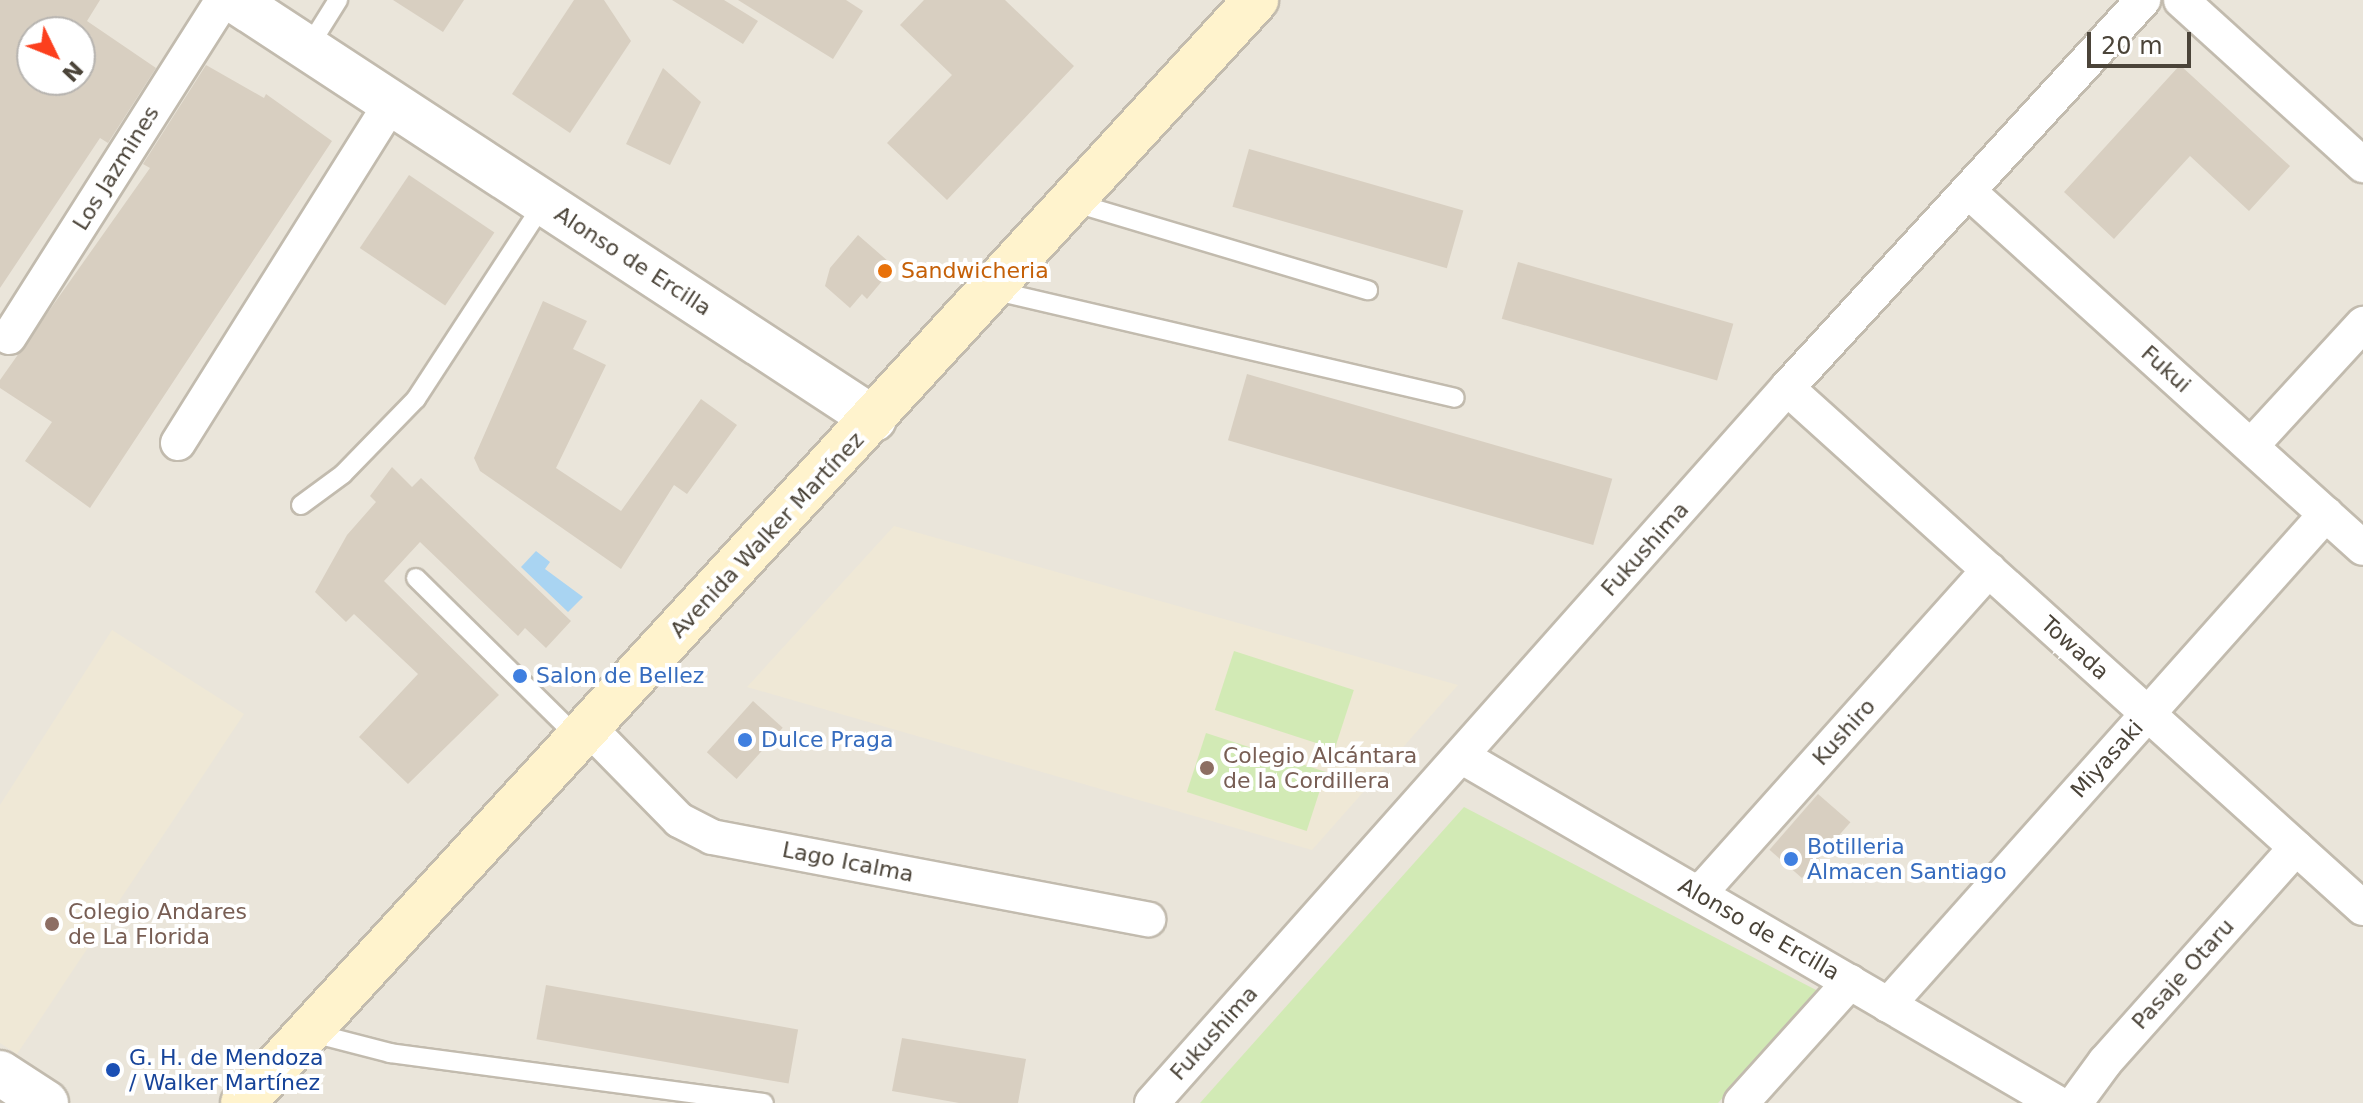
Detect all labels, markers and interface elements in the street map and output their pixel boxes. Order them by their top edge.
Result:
north arrow [16,16,96,96]
scale bar [2091,16,2195,66]
text: 20 m [2101,32,2163,60]
text: N [57,56,88,87]
street label: Los Jazmines [67,101,165,235]
street label: Alonso de Ercilla [550,201,716,321]
place label: Sandwicheria [901,258,1049,284]
marker: Sandwicheria [876,262,894,280]
street label: Fukui [2136,340,2196,398]
street label: Avenida Walker Martínez [665,427,869,643]
street label: Fukushima [1596,496,1694,602]
street label: Towada [2036,611,2114,685]
place label: Salon de Bellez [536,663,704,689]
marker: Salon de Bellez [511,667,529,685]
street label: Kushiro [1807,693,1881,771]
street label: Miyasaki [2065,715,2149,803]
place label: Dulce Praga [761,727,893,753]
marker: Dulce Praga [736,731,754,749]
place label: Colegio Alcántara de la Cordillera [1223,742,1417,794]
marker: Colegio Alcántara de la Cordillera [1198,759,1216,777]
place label: Botilleria Almacen Santiago [1807,833,2007,884]
street label: Lago Icalma [780,836,916,888]
marker: Botilleria Almacen Santiago [1782,850,1800,868]
street label: Alonso de Ercilla [1674,872,1844,986]
place label: Colegio Andares de La Florida [68,898,247,950]
street label: Pasaje Otaru [2126,913,2240,1035]
marker: Colegio Andares de La Florida [43,915,61,933]
street label: Fukushima [1165,980,1263,1086]
place label: G. H. de Mendoza / Walker Martínez [129,1044,324,1096]
marker: G. H. de Mendoza / Walker Martínez [104,1061,122,1079]

